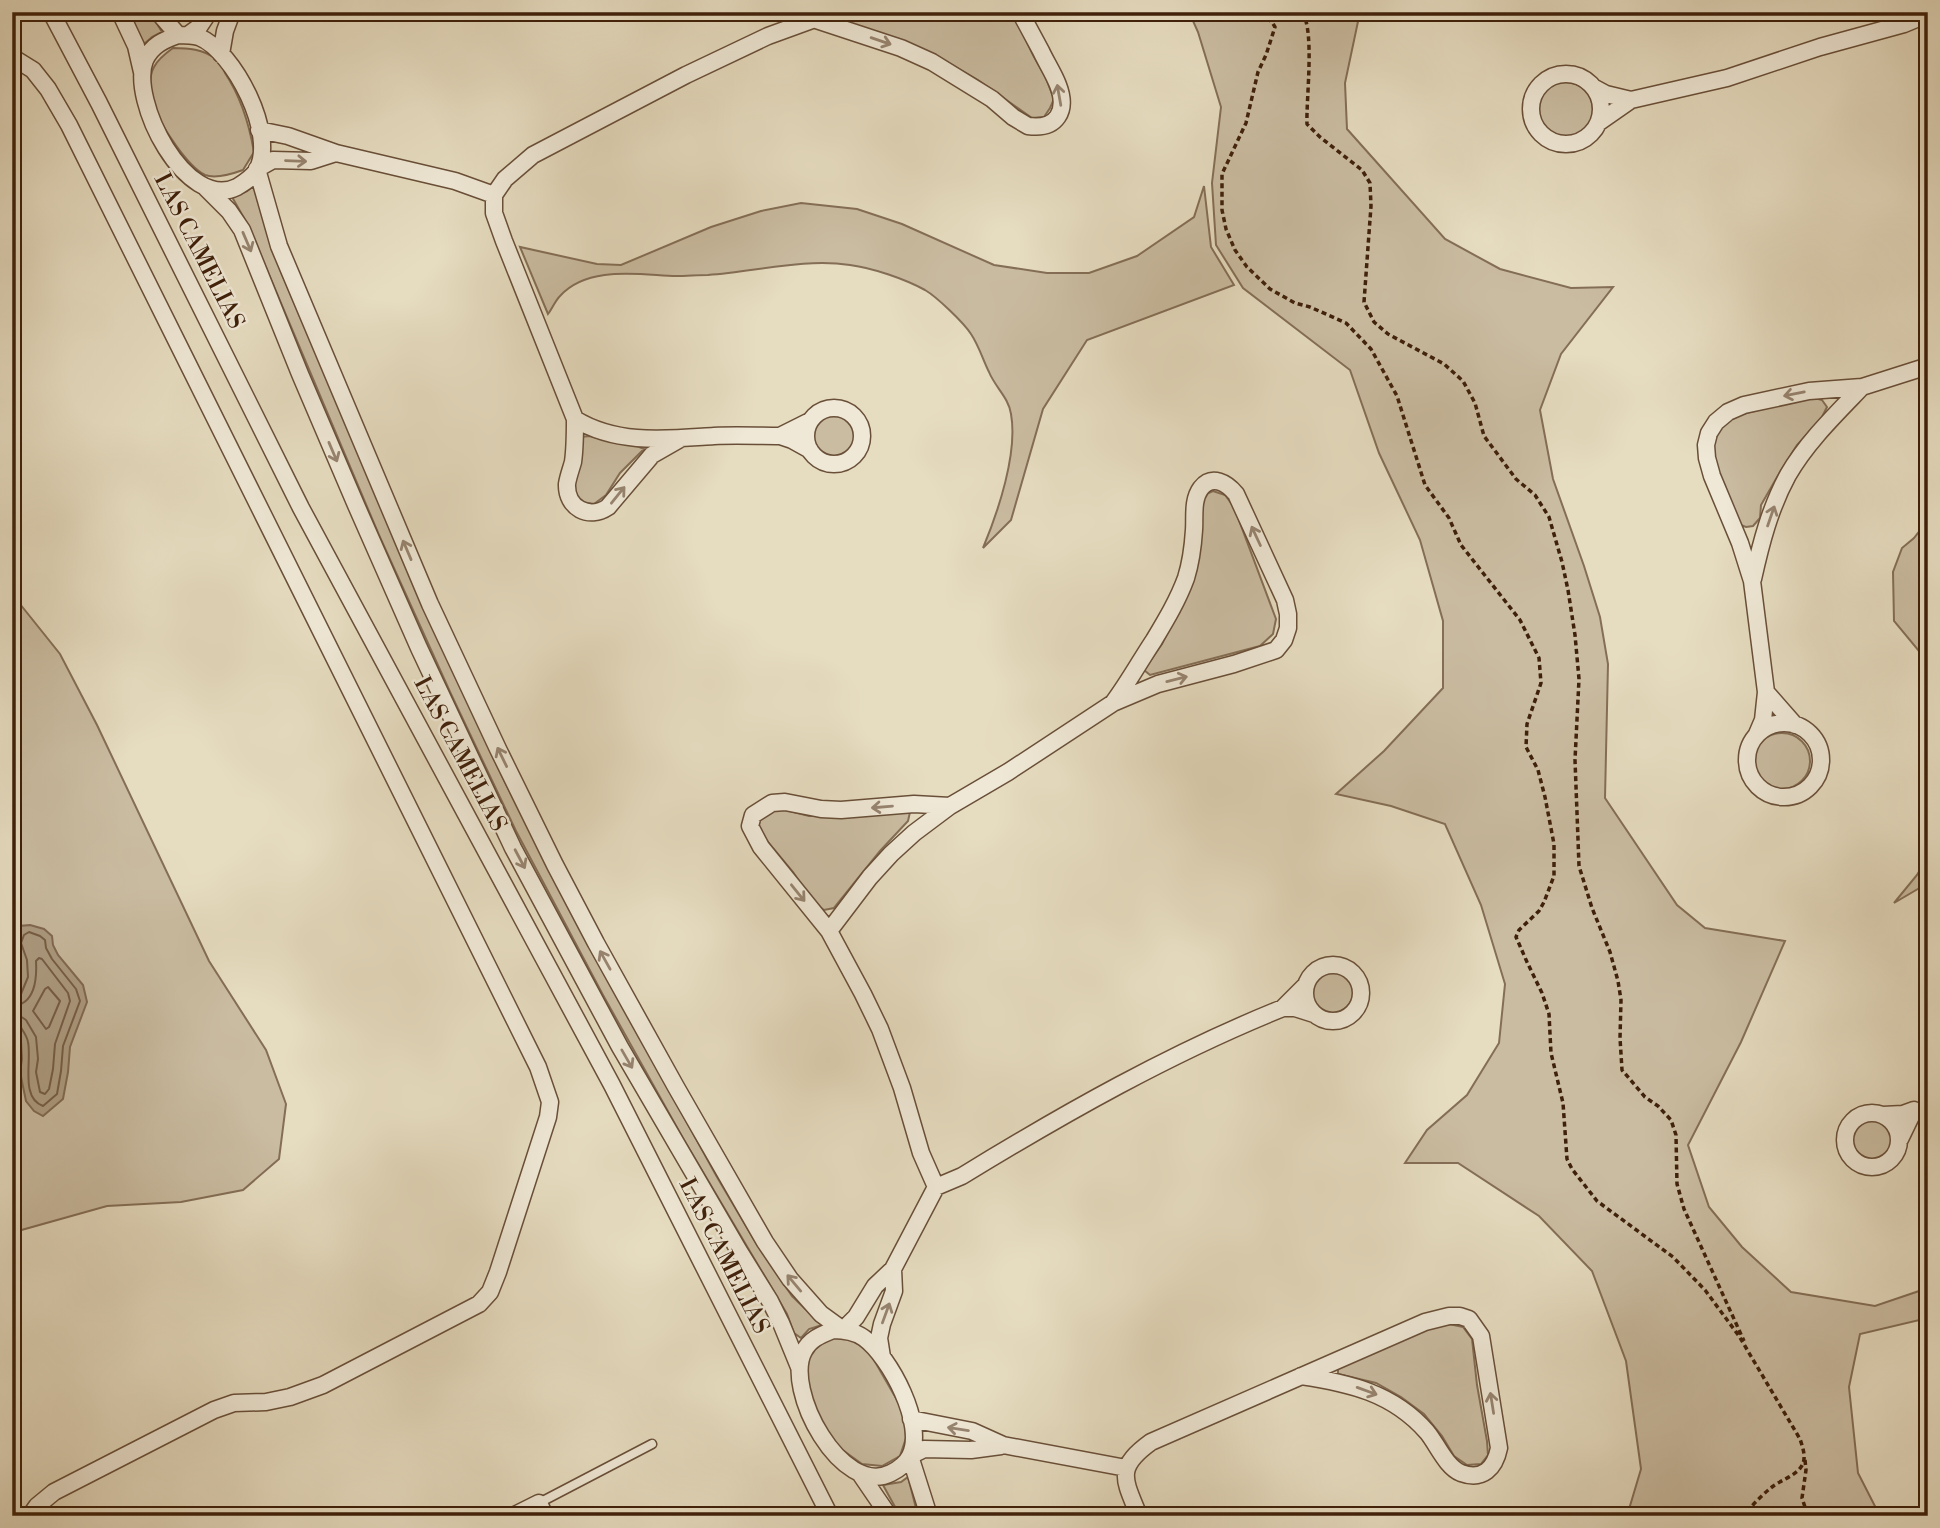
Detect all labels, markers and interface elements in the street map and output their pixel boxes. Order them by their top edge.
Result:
one-way arrow [869,36,891,48]
one-way arrow [1052,84,1065,107]
one-way arrow [284,154,307,168]
street label: LAS CAMELIAS [148,168,250,334]
one-way arrow [241,230,254,252]
one-way arrow [1783,387,1806,401]
one-way arrow [327,441,340,462]
one-way arrow [610,487,625,505]
one-way arrow [1766,505,1778,527]
one-way arrow [1249,526,1262,547]
one-way arrow [400,540,413,562]
street label: LAS CAMELIAS [407,672,513,836]
one-way arrow [1165,672,1188,685]
one-way arrow [495,747,508,768]
one-way arrow [871,801,894,814]
one-way arrow [513,848,527,869]
one-way arrow [790,883,805,901]
one-way arrow [598,950,612,970]
one-way arrow [621,1049,635,1069]
street label: LAS CAMELIAS [673,1173,775,1339]
one-way arrow [786,1274,802,1292]
one-way arrow [881,1302,893,1324]
one-way arrow [1356,1385,1377,1398]
one-way arrow [1485,1392,1498,1415]
one-way arrow [947,1422,970,1435]

